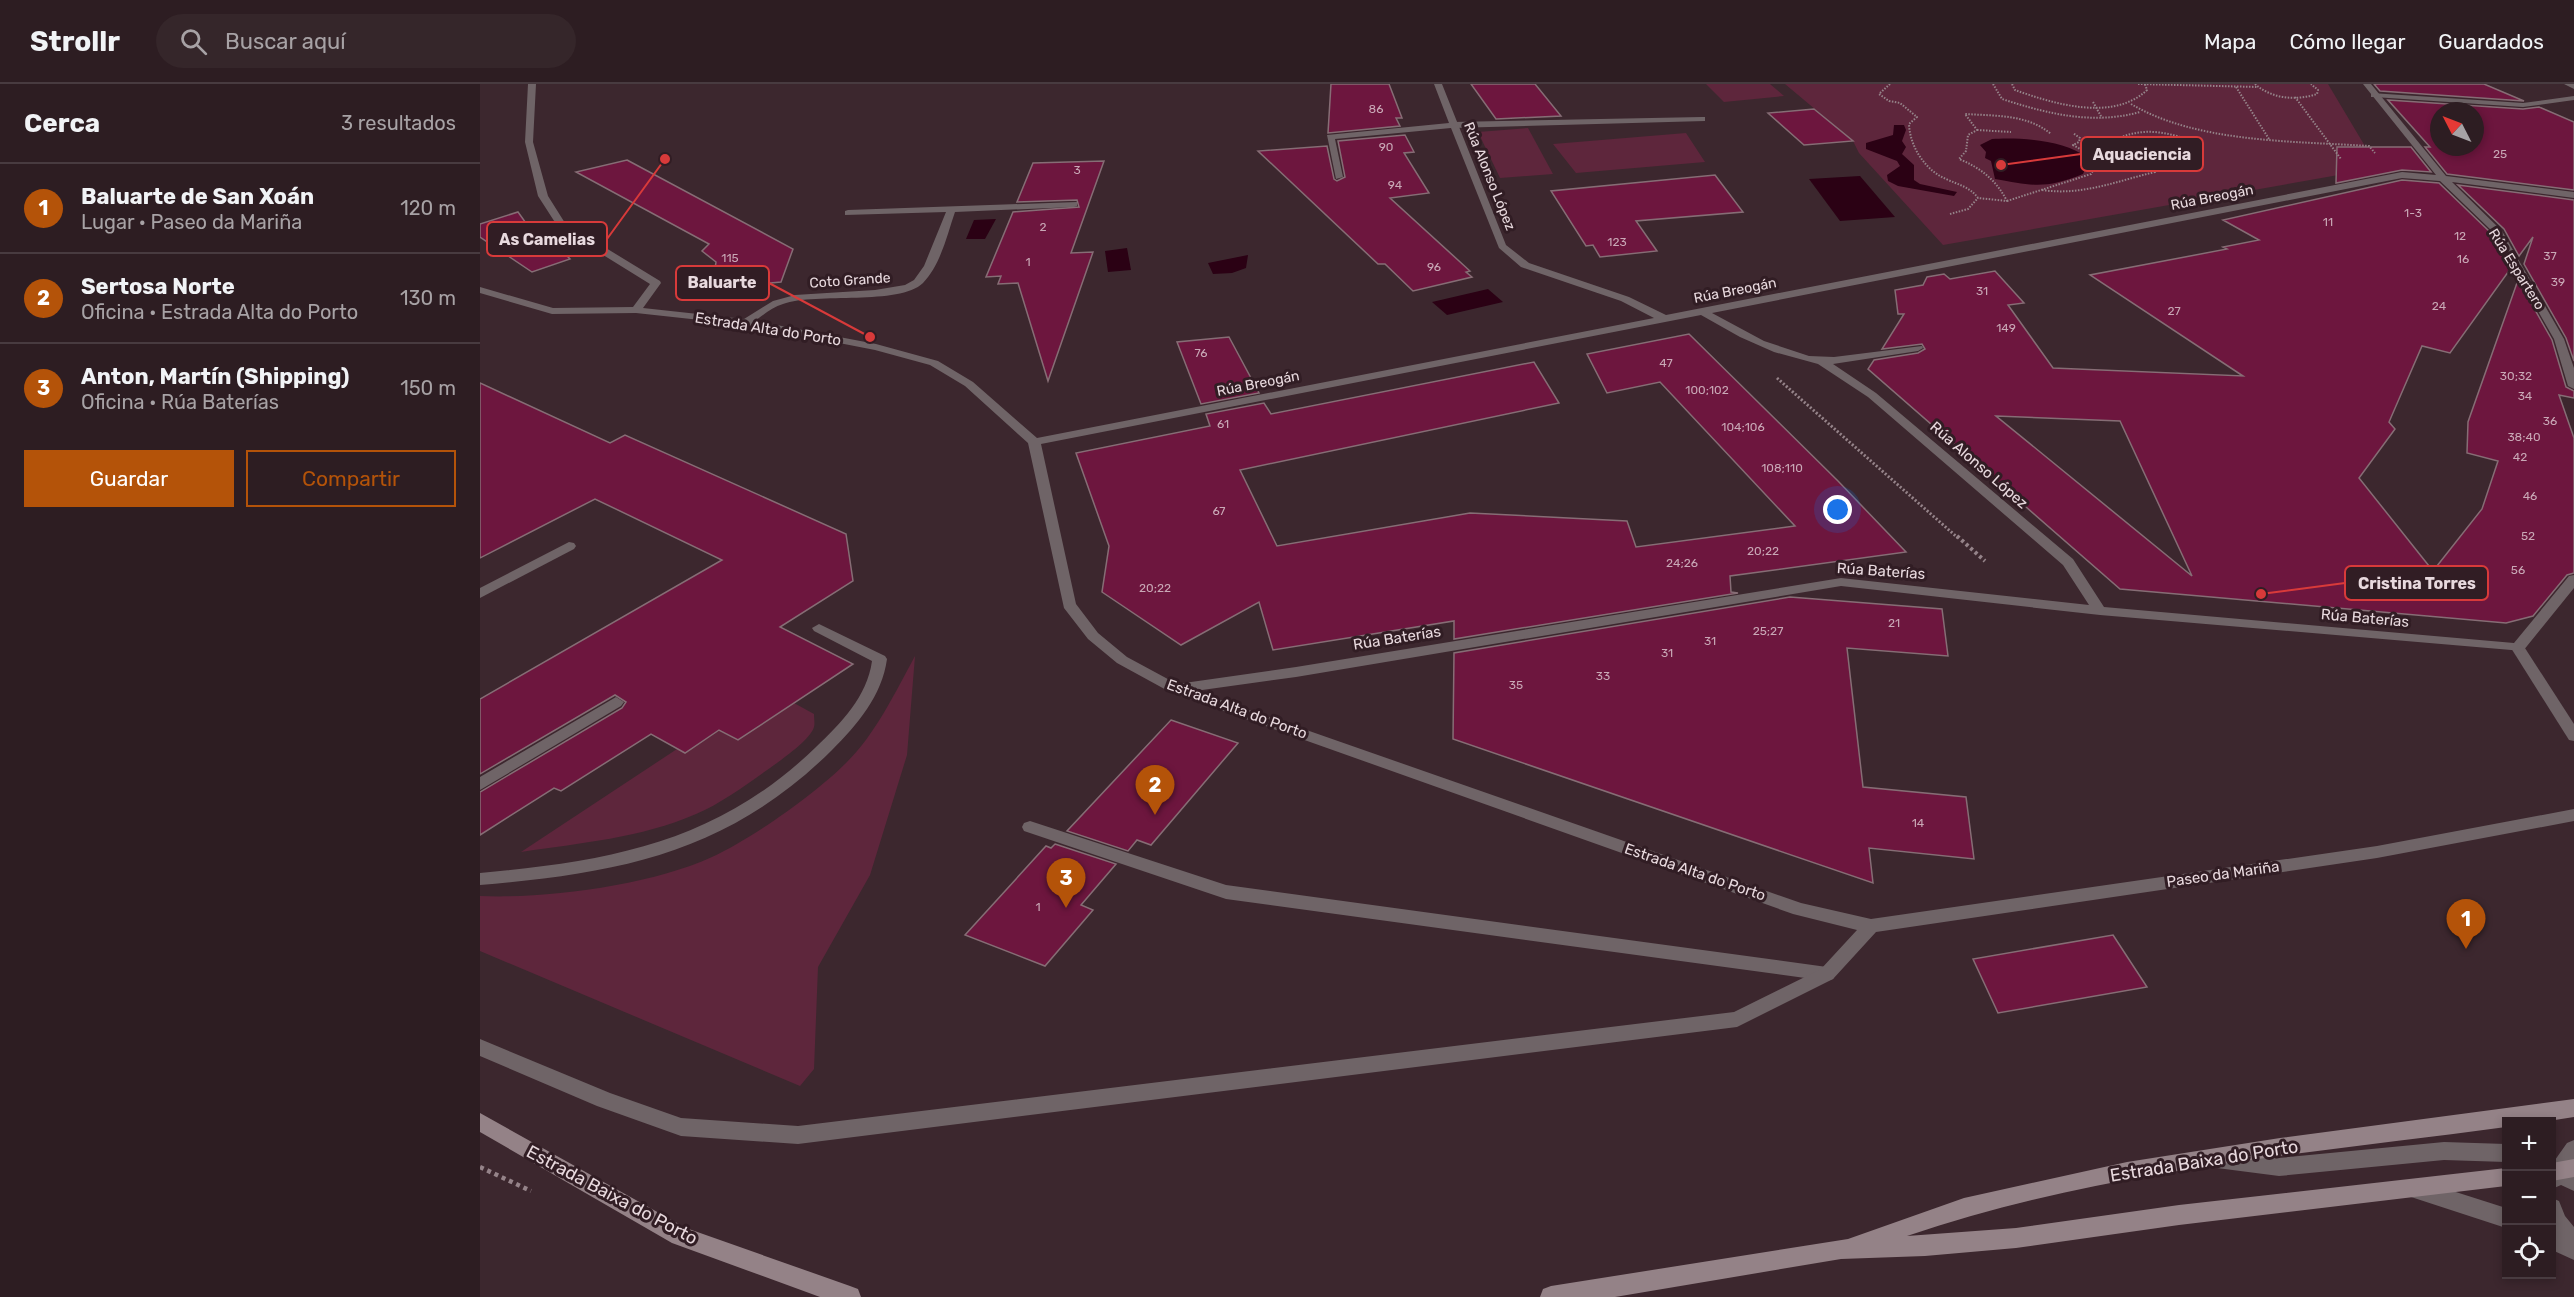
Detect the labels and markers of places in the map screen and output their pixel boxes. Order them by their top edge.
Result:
callout: Aquaciencia [2081,137,2203,171]
callout: As Camelias [487,222,607,256]
callout: Baluarte [676,266,769,300]
callout: Cristina Torres [2345,566,2488,600]
pin: 2 [1136,766,1174,815]
pin: 3 [1046,858,1086,908]
pin: 1 [2446,900,2486,949]

